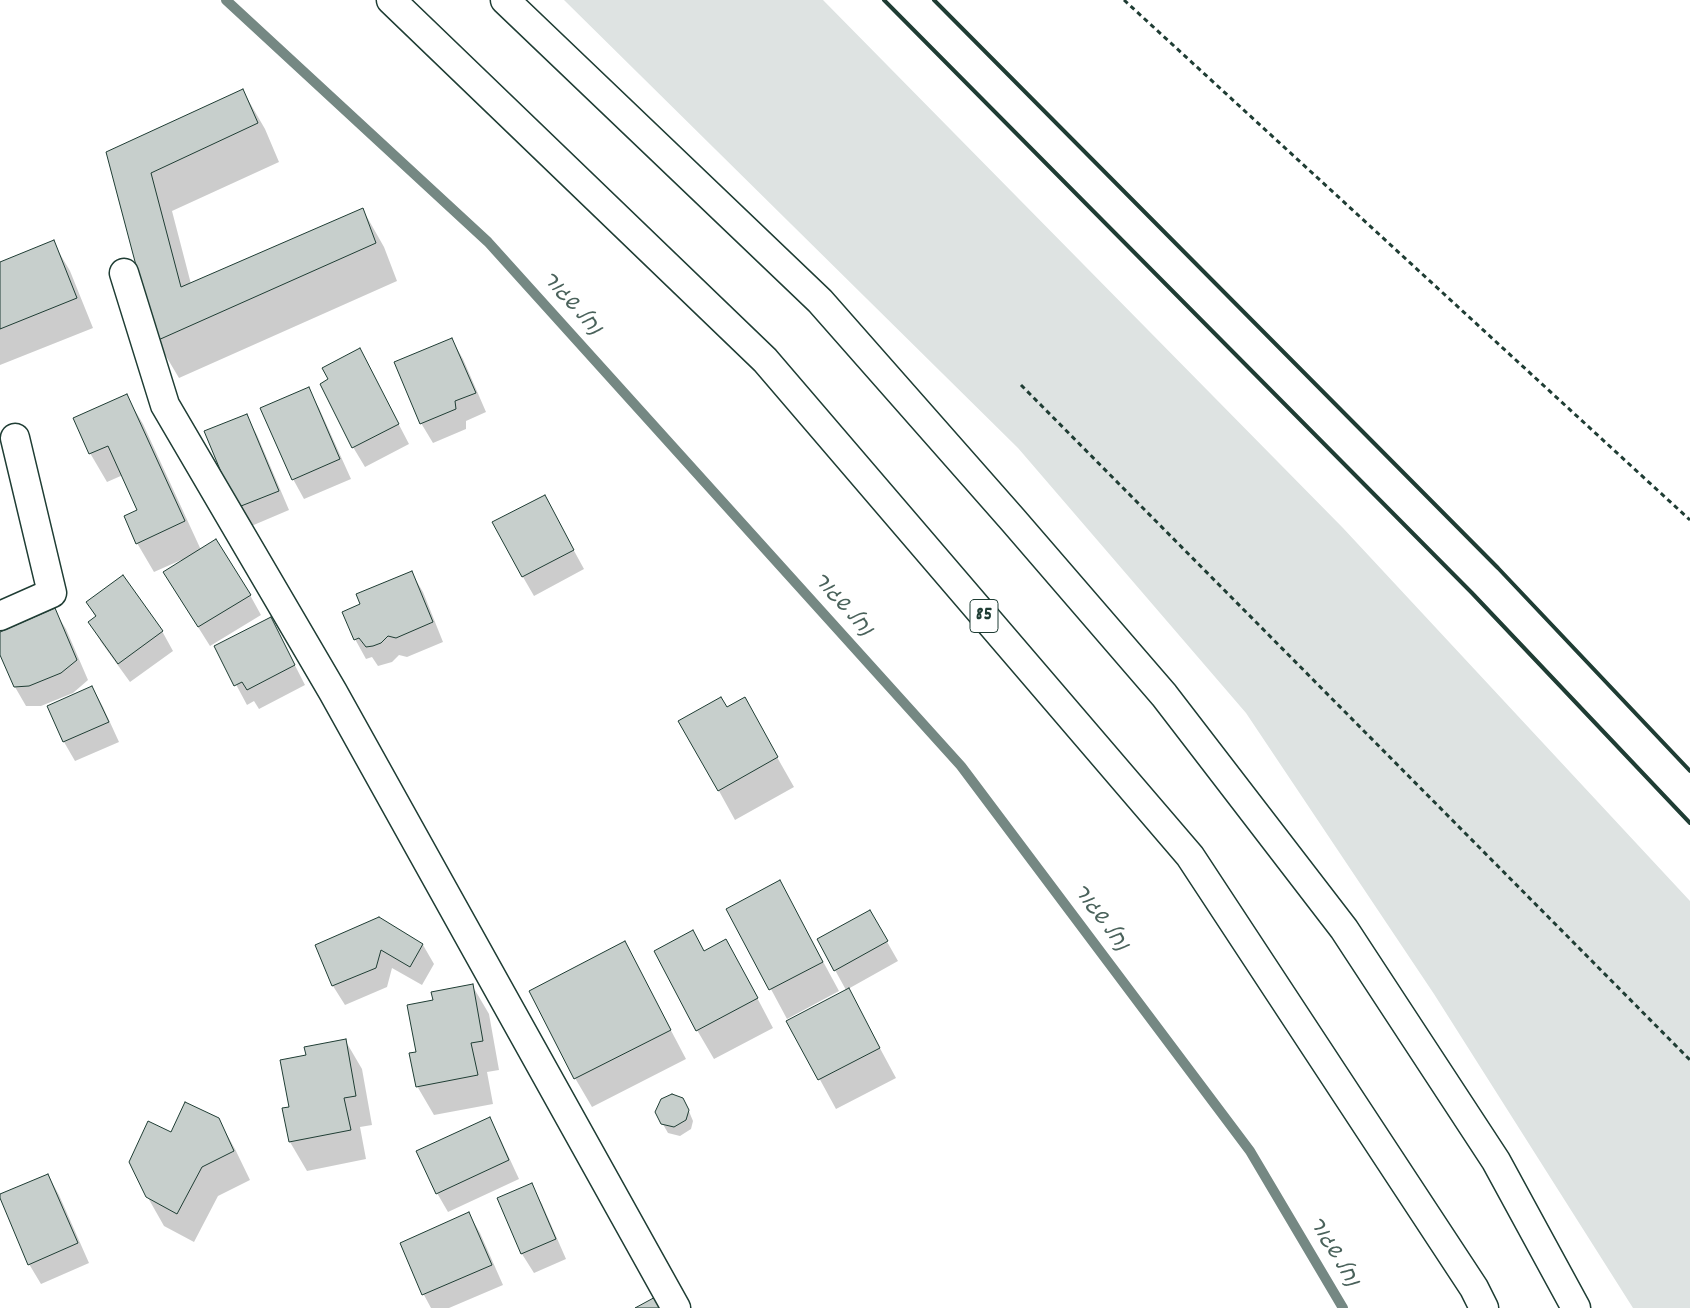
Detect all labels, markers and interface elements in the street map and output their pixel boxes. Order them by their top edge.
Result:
water label: נחל שגור [535,268,605,342]
water label: נחל שגור [806,569,876,643]
road number: 85 [970,600,998,632]
water label: נחל שגור [1066,881,1132,957]
water label: נחל שגור [1301,1213,1363,1293]

